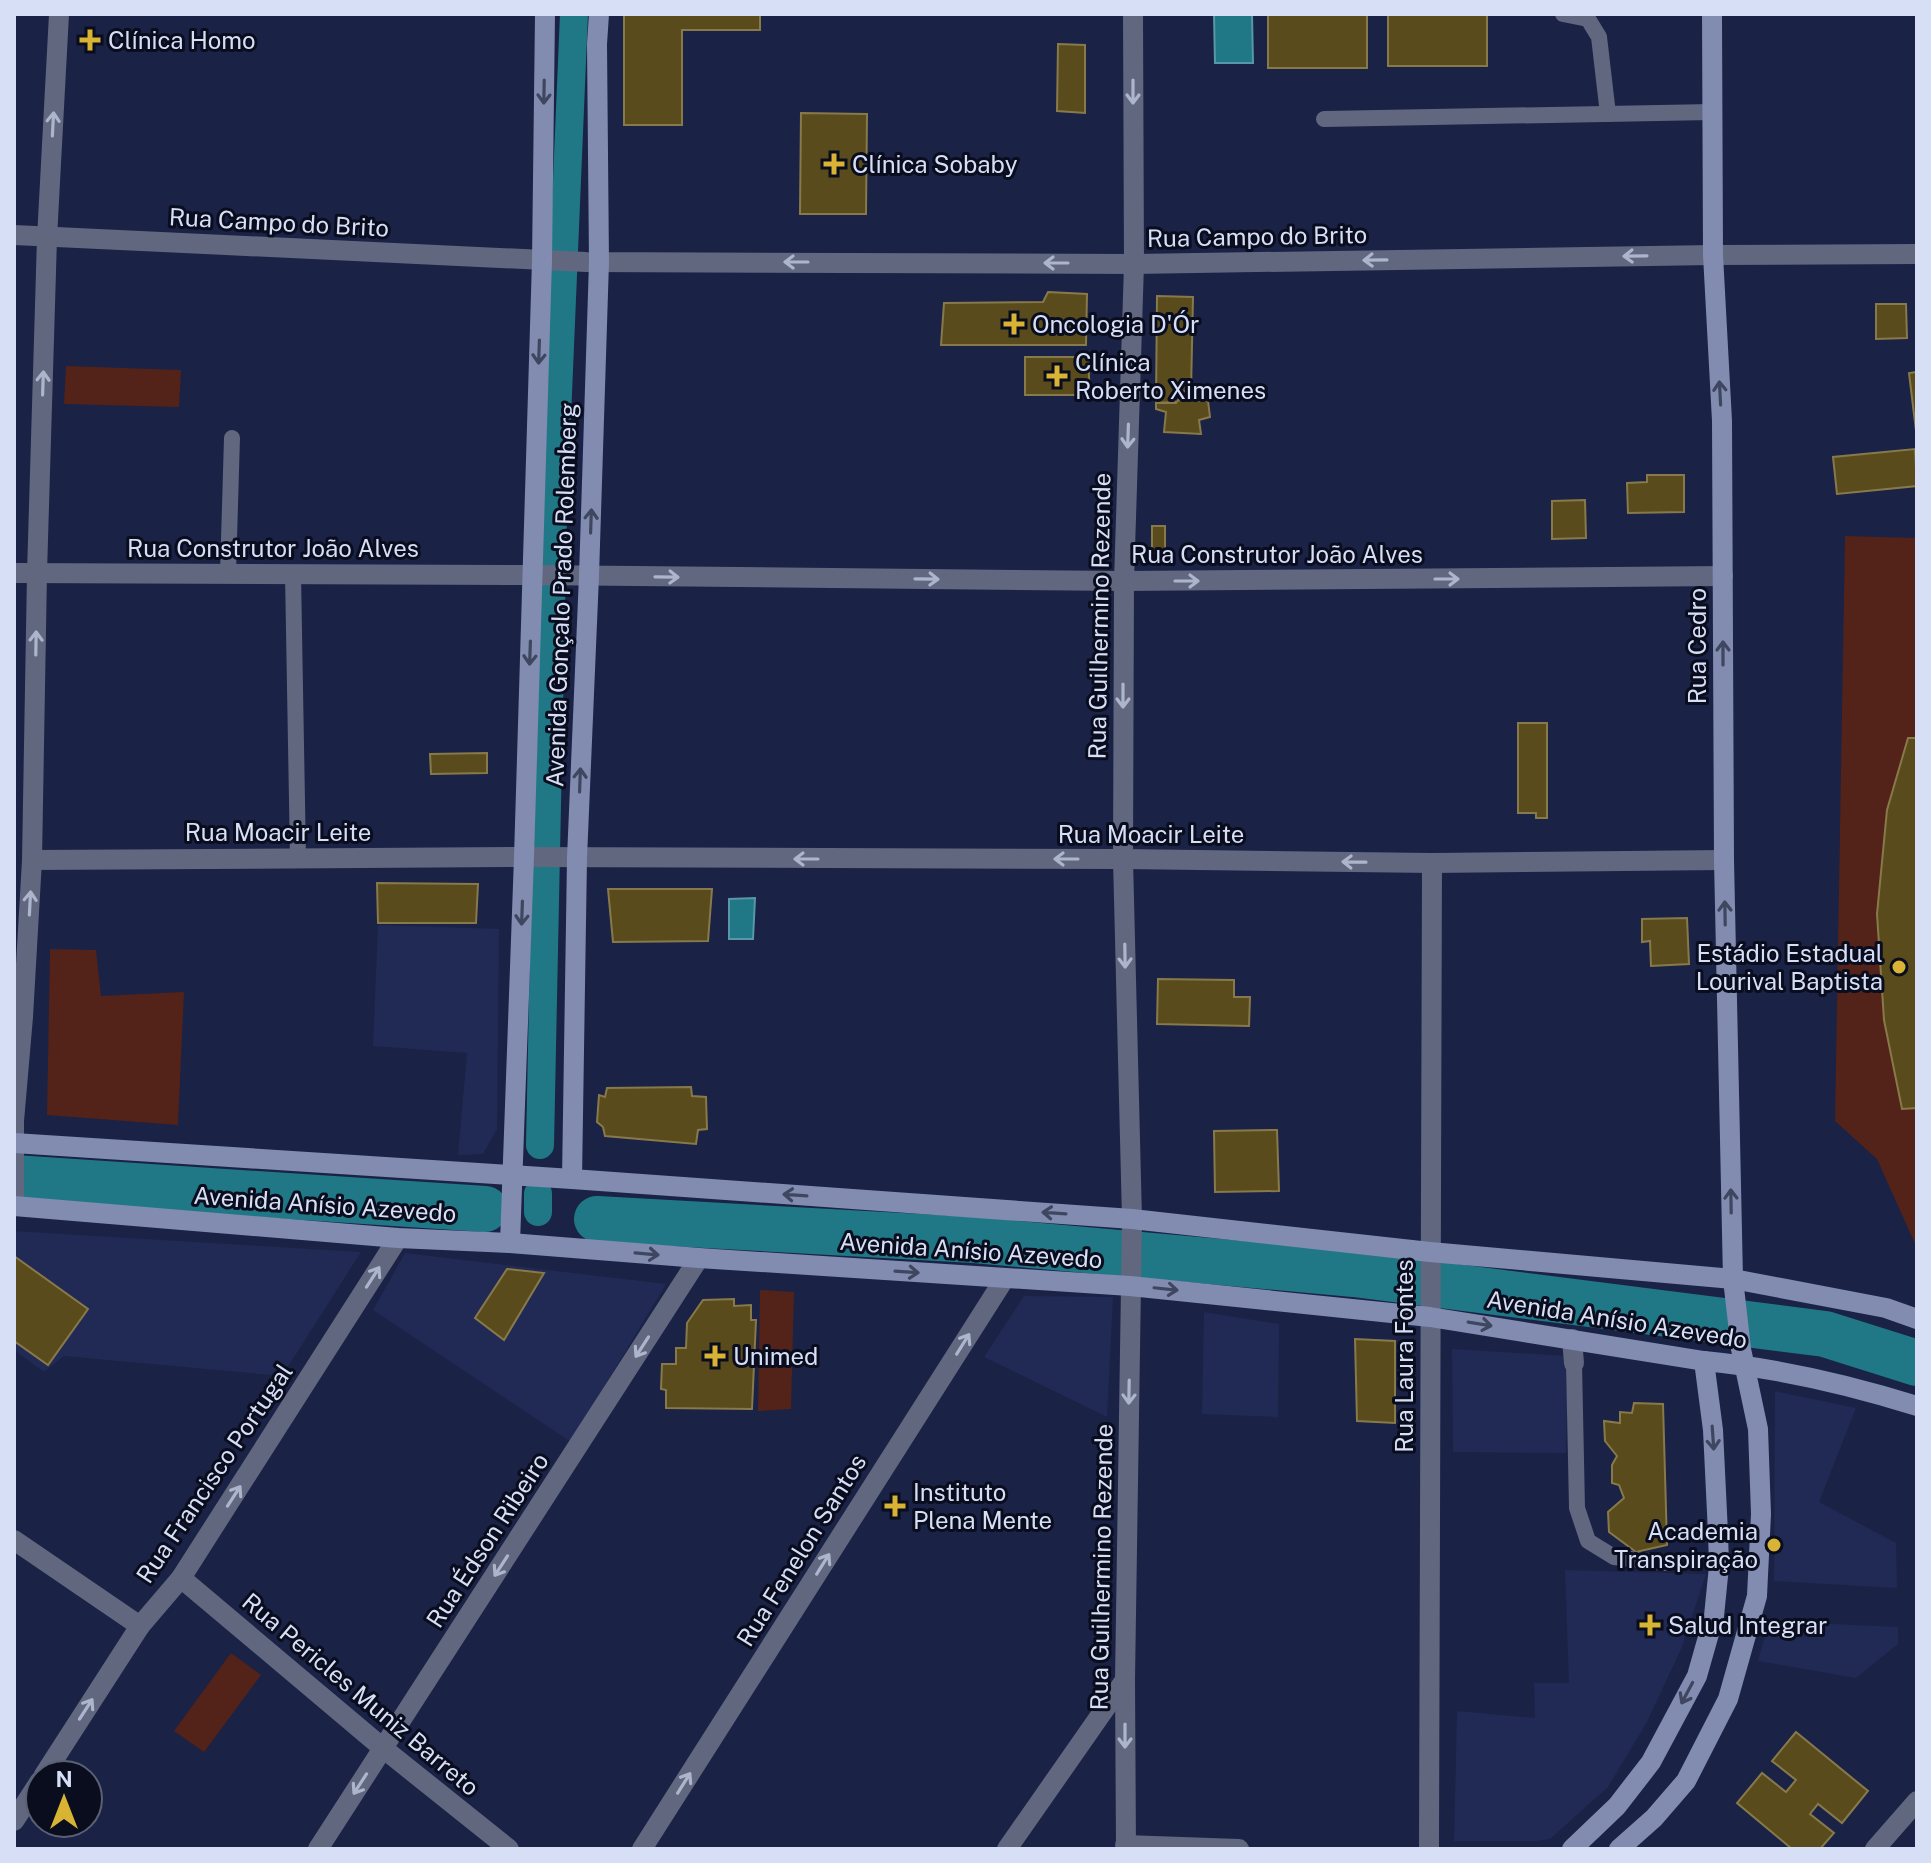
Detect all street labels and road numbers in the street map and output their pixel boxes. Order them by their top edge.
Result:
street label: Rua Campo do Brito [168,202,390,242]
street label: Rua Campo do Brito [1147,220,1367,252]
street label: Avenida Gonçalo Prado Rolemberg [540,402,582,788]
street label: Rua Guilhermino Rezende [1083,472,1115,760]
street label: Rua Construtor João Alves [127,534,419,562]
street label: Rua Construtor João Alves [1131,540,1423,568]
street label: Rua Cedro [1683,588,1711,704]
street label: Rua Moacir Leite [185,818,371,846]
street label: Rua Moacir Leite [1058,820,1244,848]
street label: Avenida Anísio Azevedo [193,1181,457,1227]
street label: Avenida Anísio Azevedo [839,1227,1103,1273]
street label: Rua Laura Fontes [1390,1259,1418,1453]
street label: Avenida Anísio Azevedo [1485,1285,1749,1353]
street label: Rua Francisco Portugal [130,1358,298,1588]
street label: Rua Guilhermino Rezende [1085,1423,1117,1711]
street label: Rua Édson Ribeiro [420,1447,554,1633]
street label: Rua Fenelon Santos [731,1449,871,1651]
street label: Rua Pericles Muniz Barreto [237,1587,485,1801]

